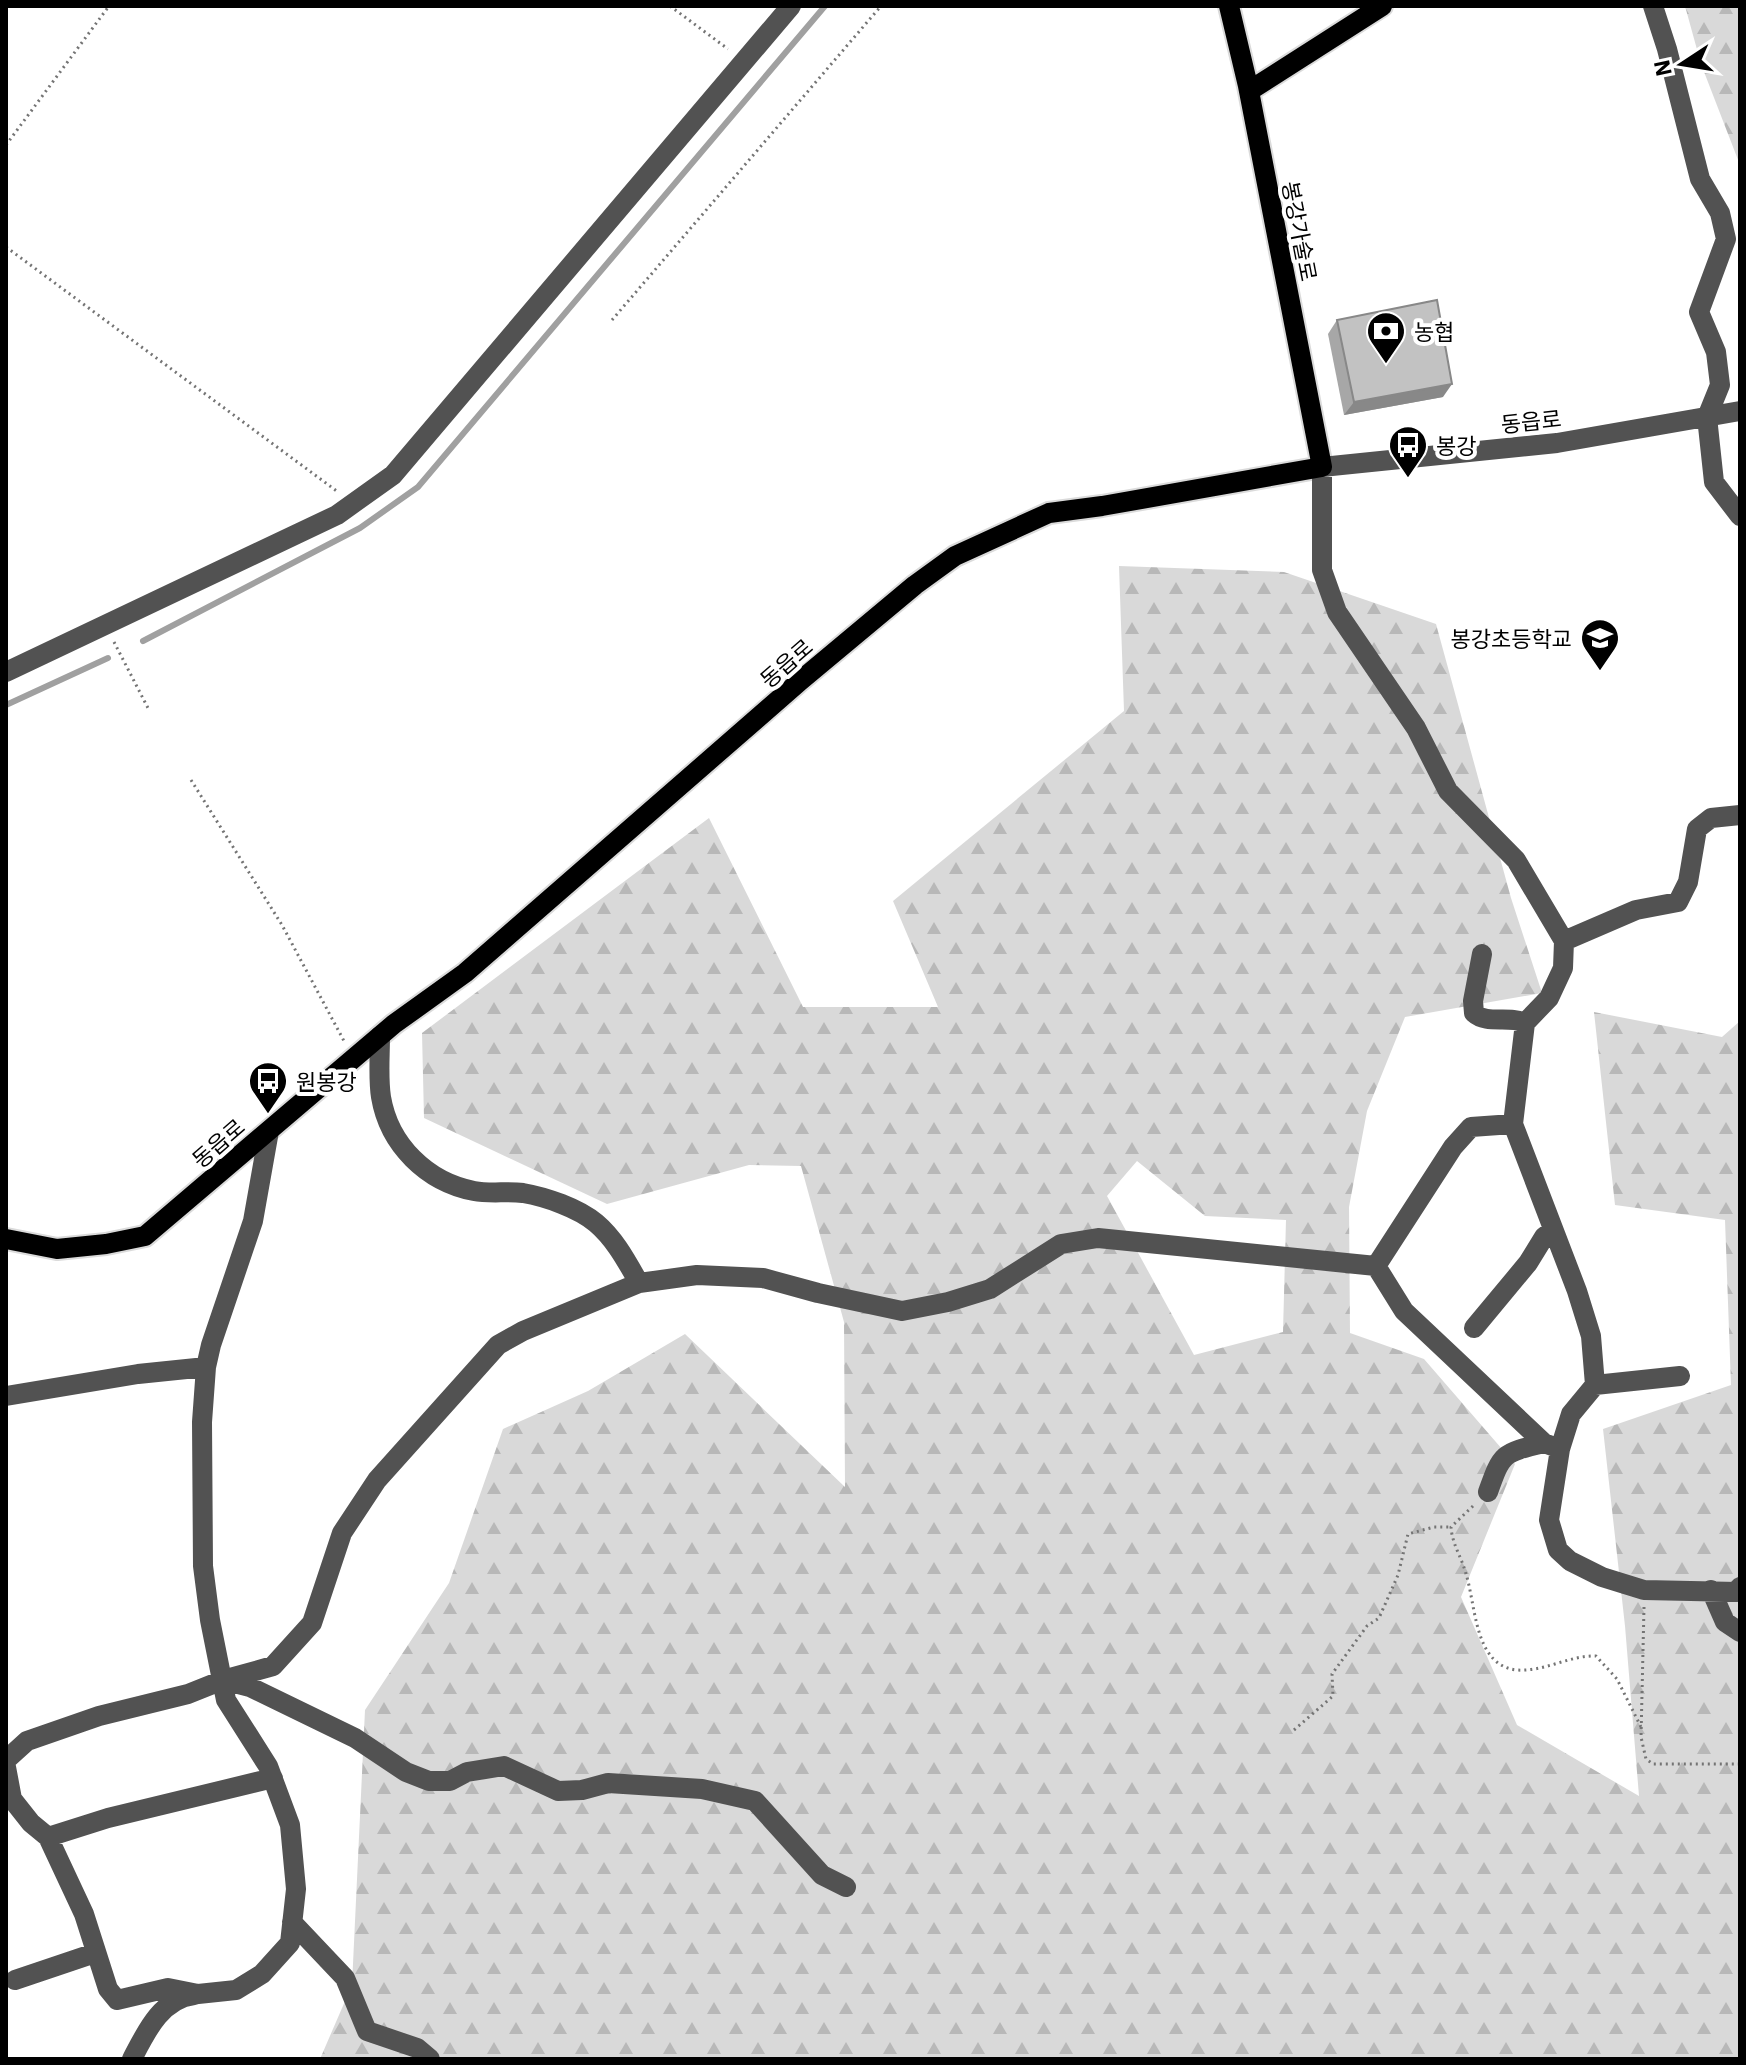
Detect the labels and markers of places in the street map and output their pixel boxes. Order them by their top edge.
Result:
bank icon: 농협 [1365,310,1407,365]
place label: 농협 [1414,317,1454,346]
bus stop icon: 봉강 [1387,424,1429,479]
place label: 봉강 [1436,431,1476,460]
school or university icon: 봉강초등학교 [1579,617,1621,672]
place label: 봉강초등학교 [1451,624,1572,653]
bus stop icon: 원봉강 [247,1060,289,1115]
place label: 원봉강 [296,1067,357,1096]

